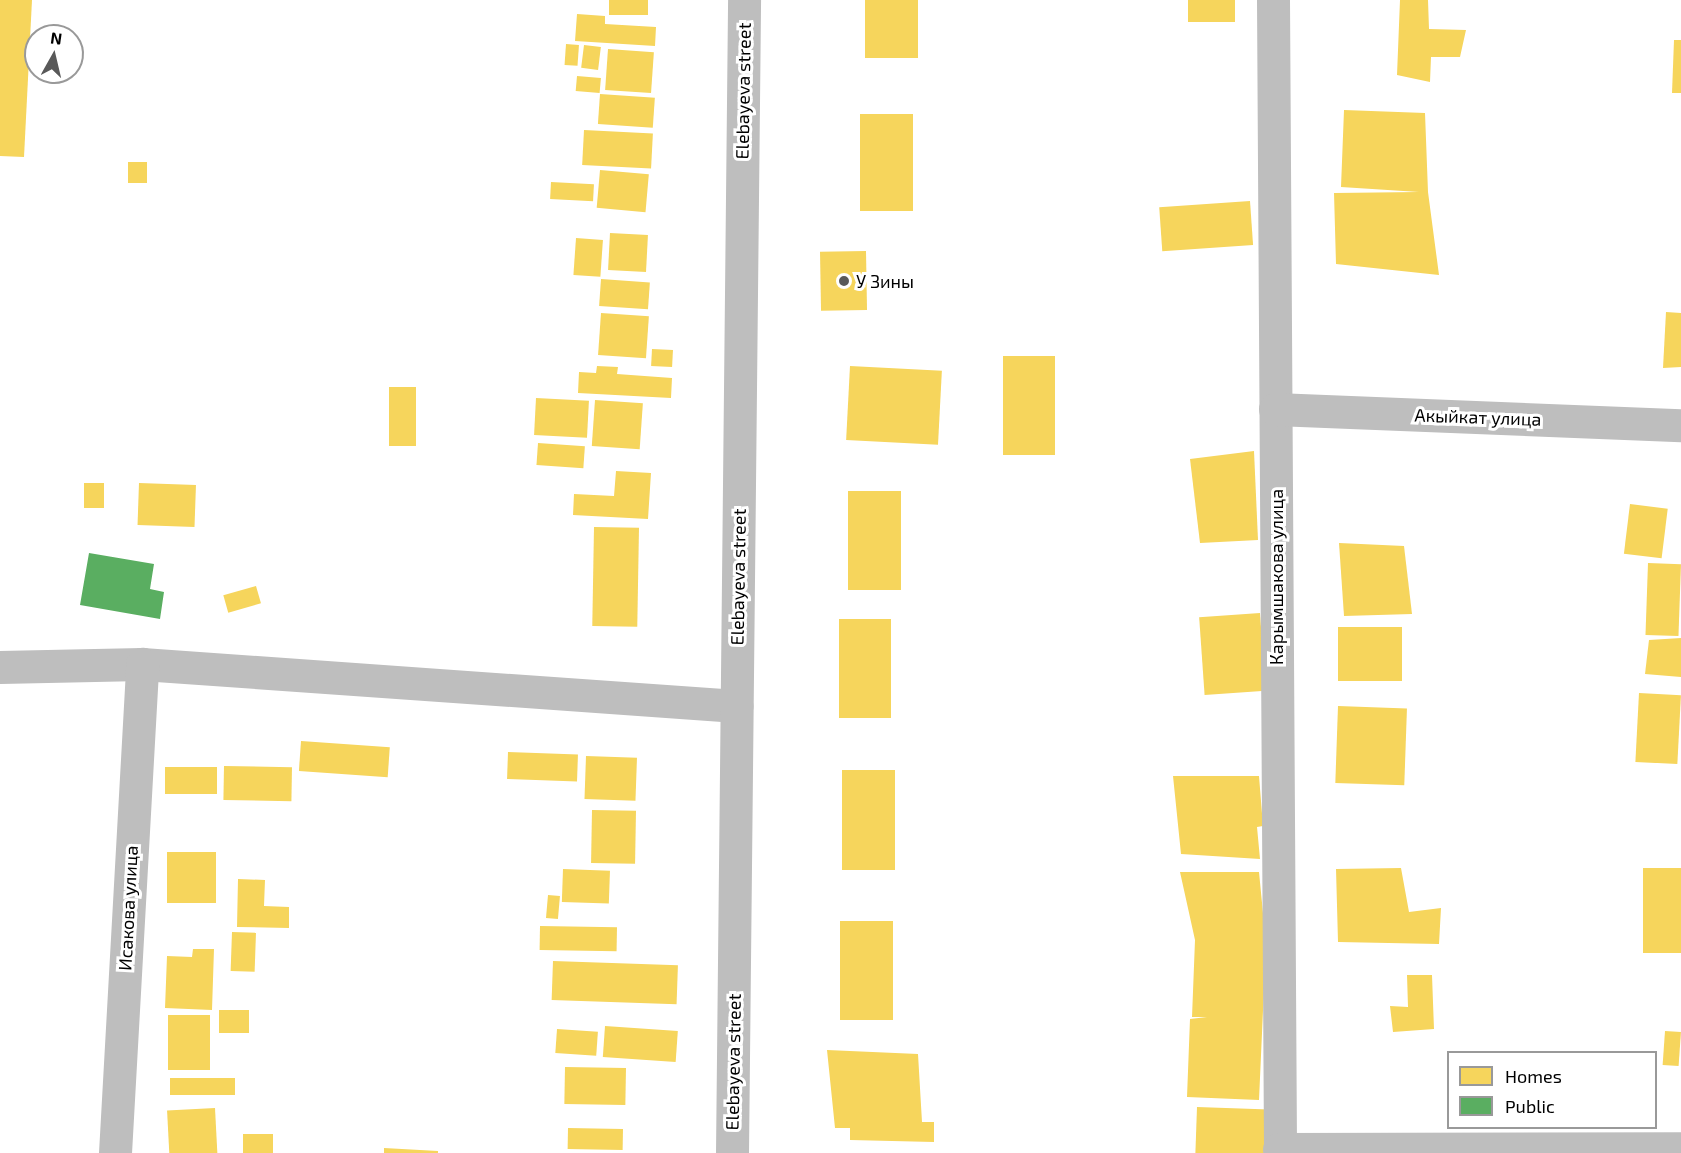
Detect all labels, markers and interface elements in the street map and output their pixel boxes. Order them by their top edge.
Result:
street label: Elebayeva street [731,22,755,160]
north arrow [24,24,84,84]
text: N [49,27,63,48]
place label: У Зины [856,270,914,292]
marker: У Зины [837,274,851,288]
street label: Акыйкат улица [1414,404,1542,430]
street label: Карымшакова улица [1265,489,1287,665]
street label: Elebayeva street [726,508,750,646]
street label: Исакова улица [114,845,142,971]
street label: Elebayeva street [721,993,745,1131]
legend [1447,1051,1657,1129]
text: Homes [1505,1065,1562,1087]
text: Public [1505,1095,1555,1117]

